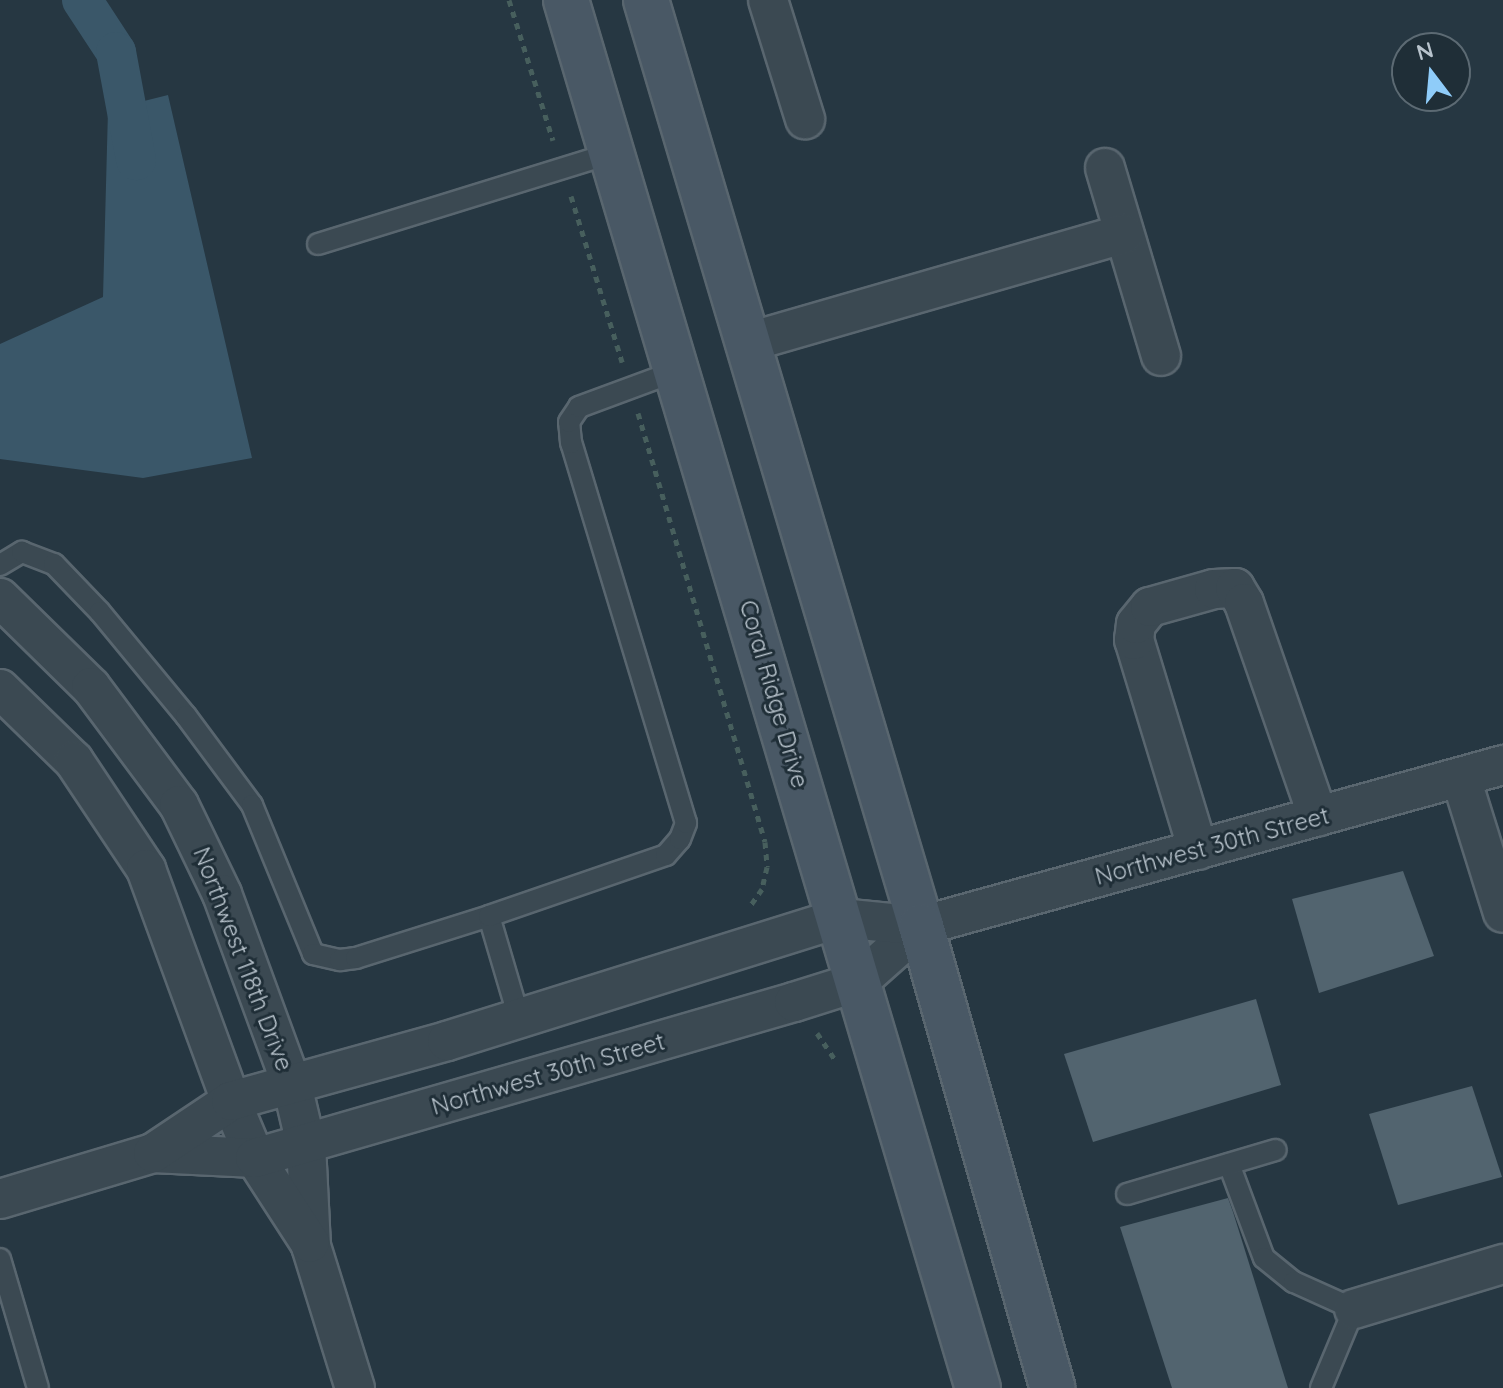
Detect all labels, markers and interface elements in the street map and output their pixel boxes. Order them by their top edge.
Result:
north arrow [1391,32,1471,112]
text: N [1413,35,1437,67]
street label: Coral Ridge Drive [733,597,815,791]
street label: Northwest 30th Street [1092,801,1332,891]
street label: Northwest 118th Drive [187,843,299,1075]
street label: Northwest 30th Street [428,1027,668,1121]

